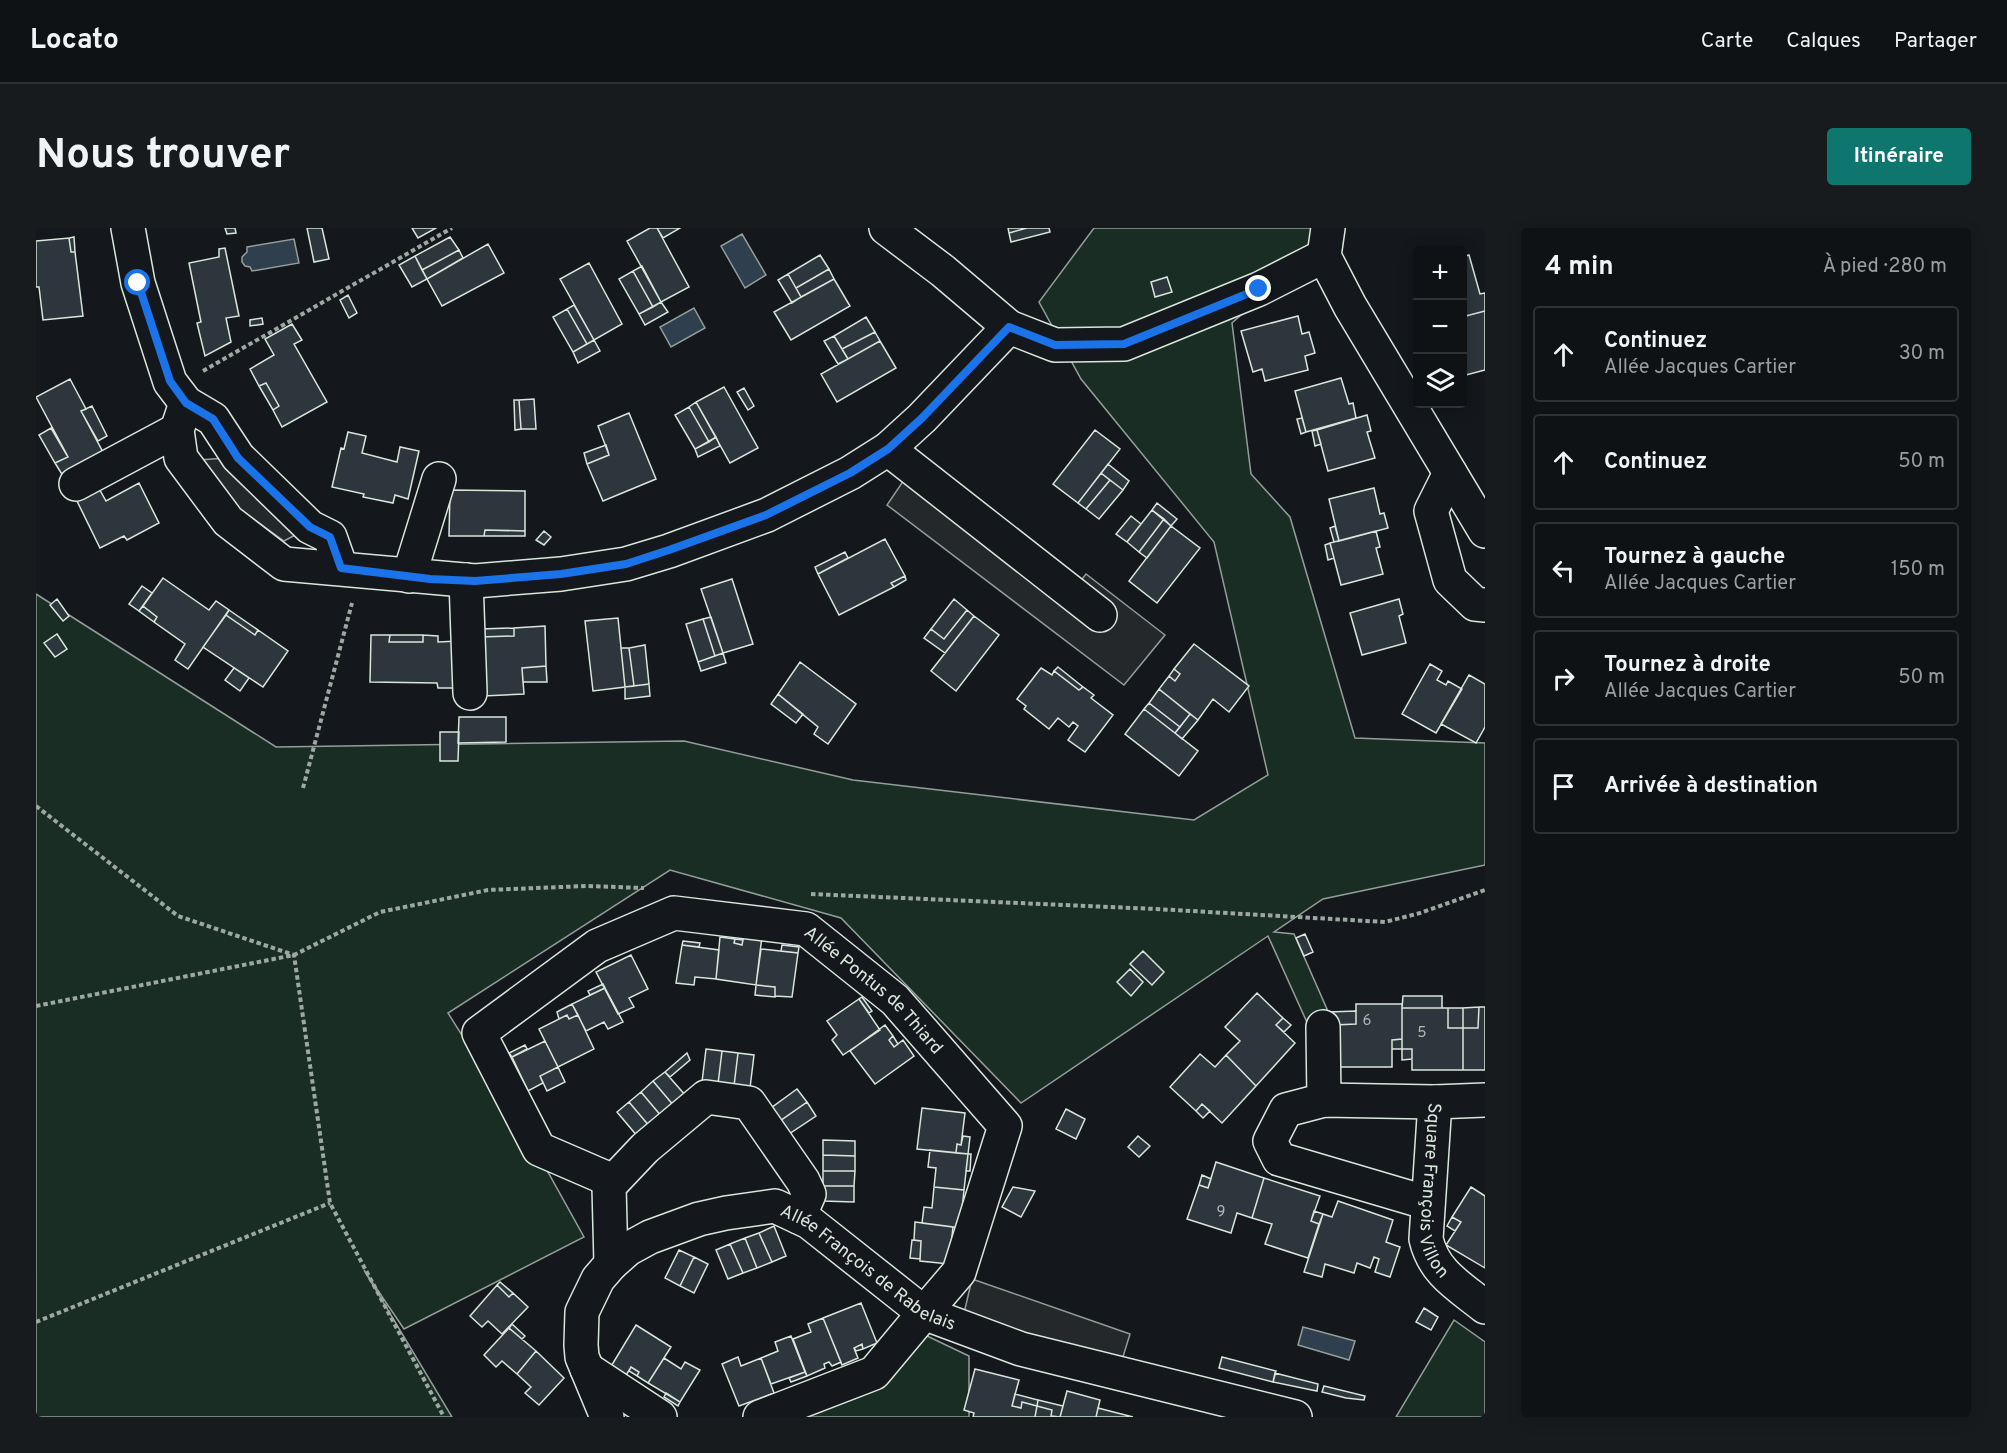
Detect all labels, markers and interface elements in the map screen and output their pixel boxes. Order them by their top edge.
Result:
text: Locato [30,23,119,59]
text: Carte [1701,28,1753,55]
text: Calques [1786,28,1861,55]
text: Partager [1894,28,1977,55]
button: Itinéraire [1827,128,1971,185]
text: Nous trouver [36,130,290,183]
map controls [1413,246,1467,408]
button: + [1413,246,1467,300]
text: 4 min [1545,251,1614,284]
text: À pied · 280 m [1823,254,1947,280]
route start [124,269,150,295]
route end [1245,275,1271,301]
button: − [1413,300,1467,354]
text: Continuez [1604,328,1707,355]
icon: ahead [1547,338,1580,371]
text: 30 m [1899,341,1945,367]
button: layers [1413,354,1467,408]
text: Allée Jacques Cartier [1604,355,1796,381]
icon: ahead [1547,446,1580,479]
text: Continuez [1604,449,1707,476]
text: 50 m [1898,449,1945,475]
text: Tournez à gauche [1604,544,1785,571]
icon: left [1547,554,1580,587]
text: 150 m [1891,557,1945,583]
text: Allée Jacques Cartier [1604,571,1796,597]
text: Tournez à droite [1604,652,1771,679]
icon: right [1547,662,1580,695]
text: 50 m [1898,665,1945,691]
text: Allée Jacques Cartier [1604,679,1796,705]
icon: arrive [1547,770,1580,803]
text: Arrivée à destination [1604,773,1818,800]
street label: Allée Pontus de Thiard [799,922,947,1060]
house number: 6 [1363,1012,1372,1031]
house number: 5 [1417,1024,1427,1043]
street label: Square François Villon [1412,1102,1453,1284]
street label: Allée François de Rabelais [776,1200,958,1337]
house number: 9 [1217,1203,1225,1222]

